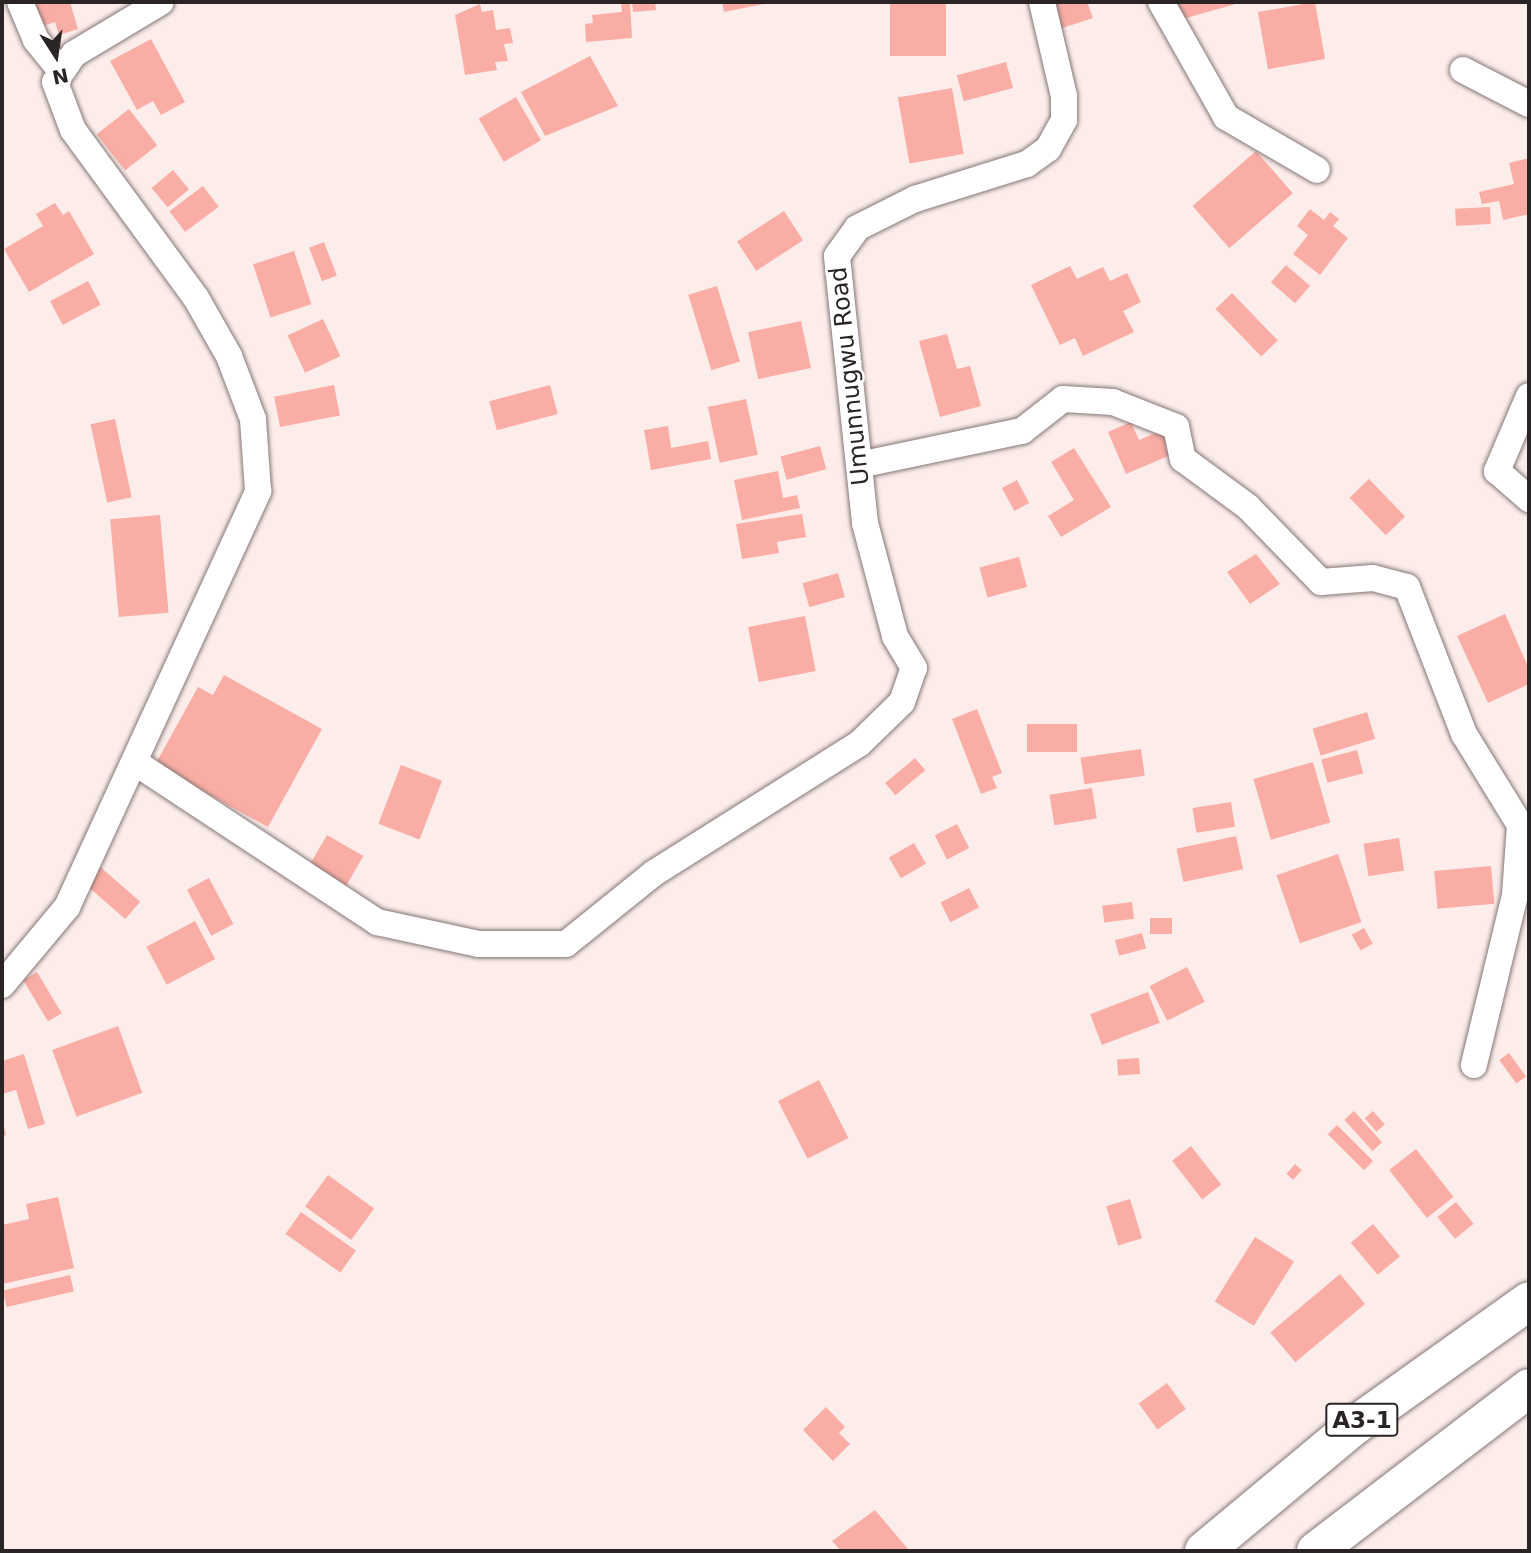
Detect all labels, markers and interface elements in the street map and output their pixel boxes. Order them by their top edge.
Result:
north arrow [21,21,91,91]
text: N [50,64,70,89]
street label: Umunnugwu Road [824,265,876,487]
road number: A3-1 [1325,1400,1399,1440]

